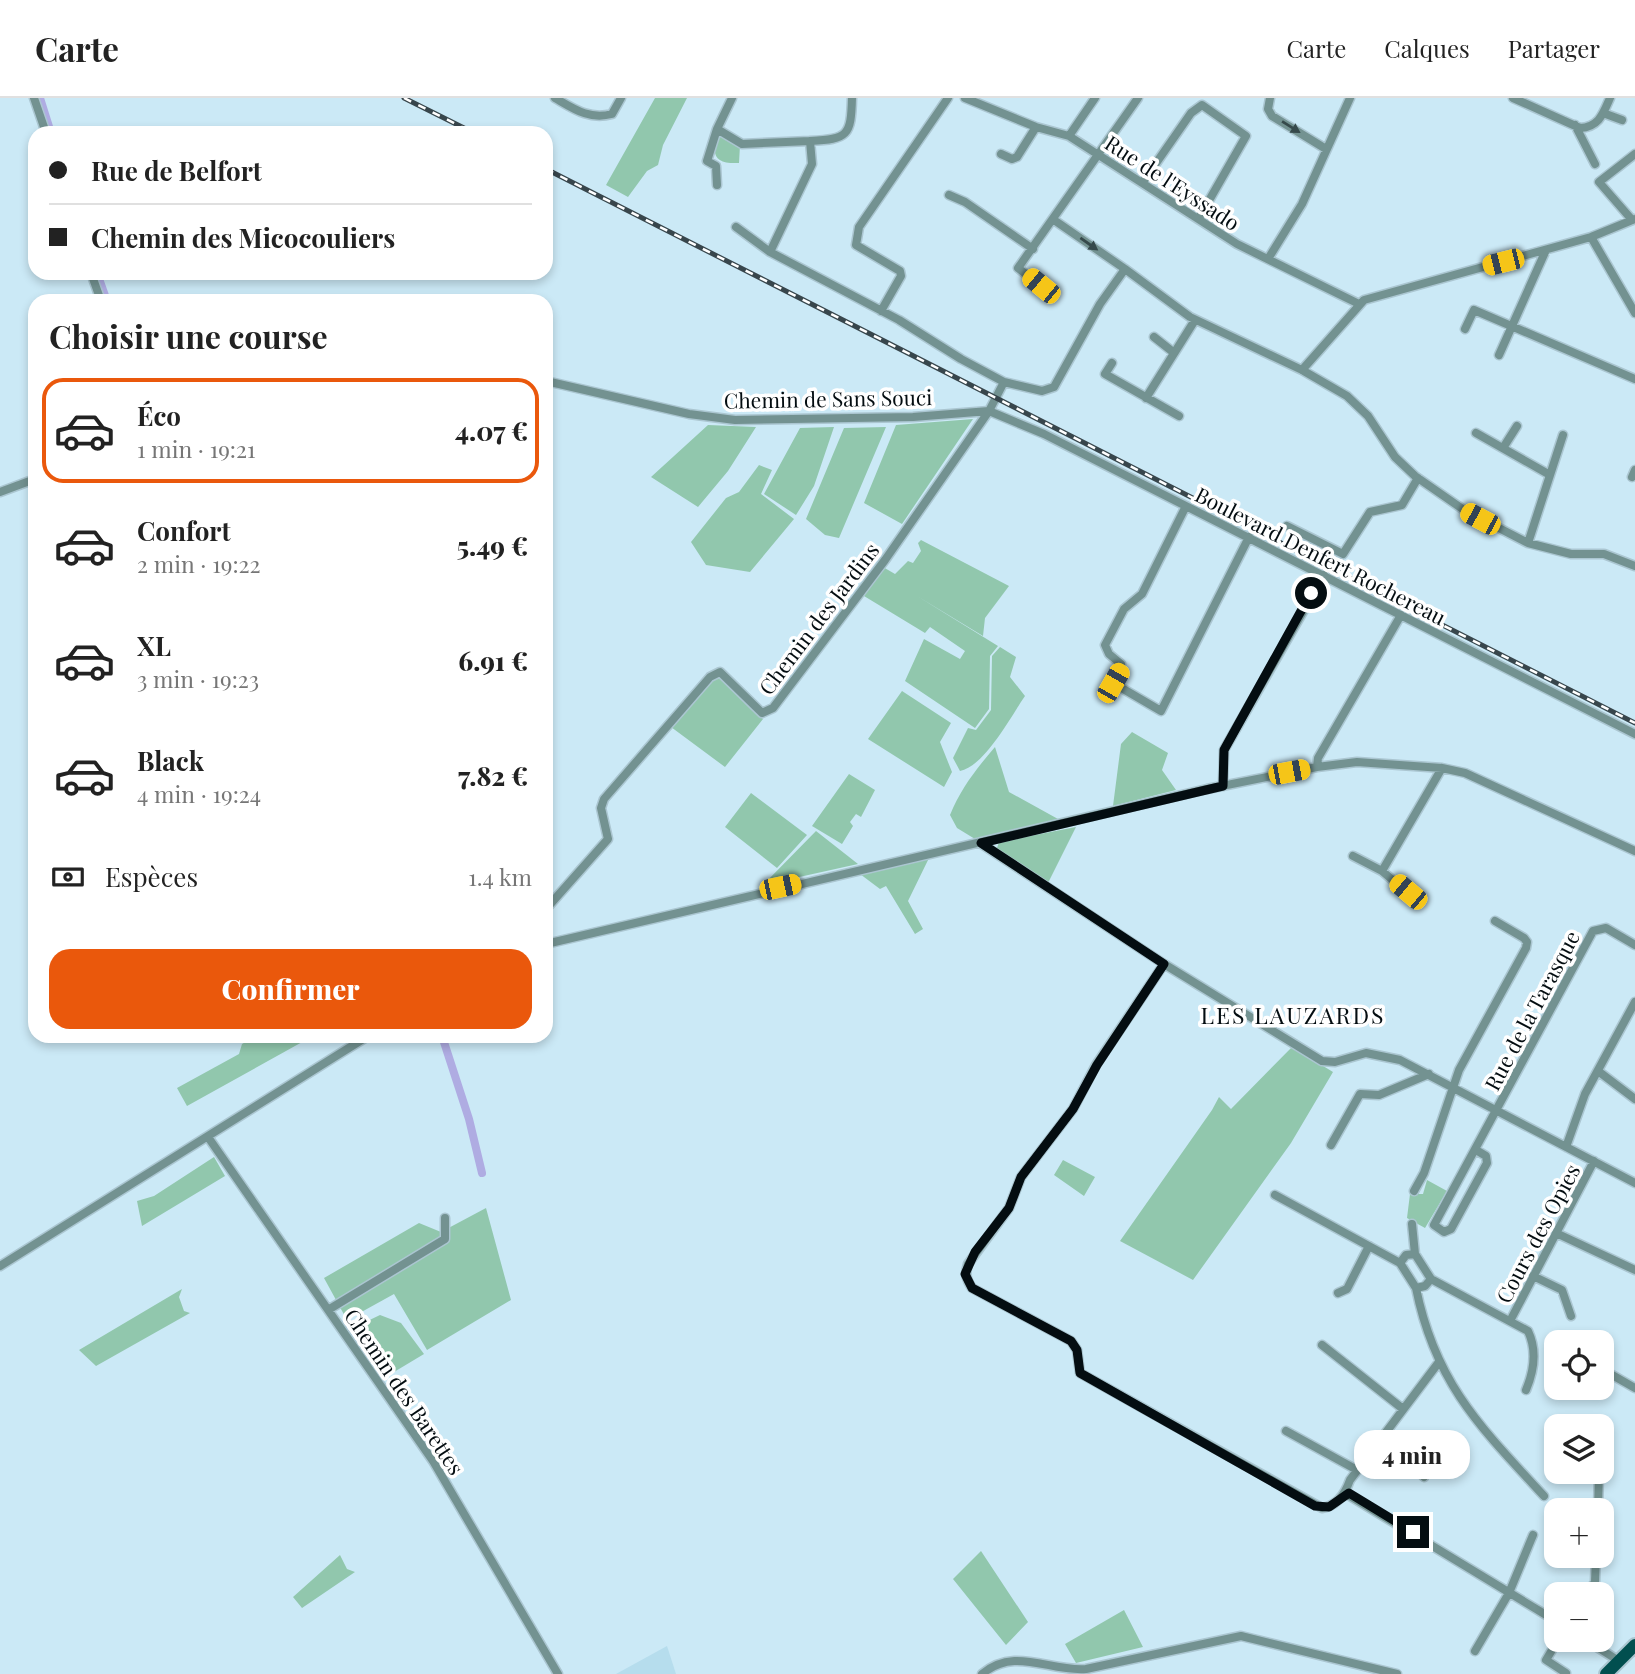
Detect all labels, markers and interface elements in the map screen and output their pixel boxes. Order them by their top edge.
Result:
text: Carte [35,26,119,70]
text: Carte [1287,32,1346,64]
text: Calques [1384,32,1470,64]
text: Partager [1508,32,1600,64]
one-way arrow [1281,121,1300,134]
street label: Rue de l'Eyssado [1100,128,1246,236]
text: Rue de Belfort [91,153,262,188]
text: Chemin des Micocouliers [91,220,395,255]
one-way arrow [1080,237,1098,251]
car [1481,247,1526,277]
car [1019,265,1064,307]
text: Choisir une course [49,314,328,357]
street label: Chemin de Sans Souci [724,382,932,414]
text: Éco [137,398,181,433]
icon: car [53,399,116,462]
text: 4.07 € [455,413,528,448]
text: 1 min · 19:21 [137,433,256,464]
street label: Boulevard Denfert Rochereau [1191,479,1451,631]
car [1457,500,1504,538]
text: Confort [137,513,231,548]
icon: car [53,514,116,577]
text: 5.49 € [457,528,528,563]
street label: Chemin des Jardins [752,536,884,700]
text: 2 min · 19:22 [137,548,261,579]
route start [1295,577,1327,609]
text: XL [137,628,171,663]
icon: car [53,629,116,692]
text: 6.91 € [458,643,528,678]
car [1094,660,1133,706]
text: 3 min · 19:23 [137,663,259,694]
text: Black [137,743,204,778]
icon: car [53,744,116,807]
text: 7.82 € [458,758,528,793]
car [1267,758,1312,786]
text: 4 min · 19:24 [137,778,261,809]
icon: cash [49,858,87,896]
text: Espèces [105,859,198,894]
text: 1.4 km [468,861,532,892]
car [1386,870,1431,914]
car [758,872,803,902]
street label: Rue de la Tarasque [1477,925,1585,1095]
button: Confirmer [49,949,532,1029]
district label: LES LAUZARDS [1200,999,1386,1030]
street label: Cours des Opies [1489,1159,1585,1307]
street label: Chemin des Barettes [339,1303,471,1479]
map controls [1544,1330,1614,1652]
button: locate [1544,1330,1614,1400]
button: layers [1544,1414,1614,1484]
callout: 4 min [1355,1430,1471,1480]
text: 4 min [1382,1439,1442,1470]
button: + [1544,1498,1614,1568]
route end [1397,1516,1429,1548]
button: − [1544,1582,1614,1652]

